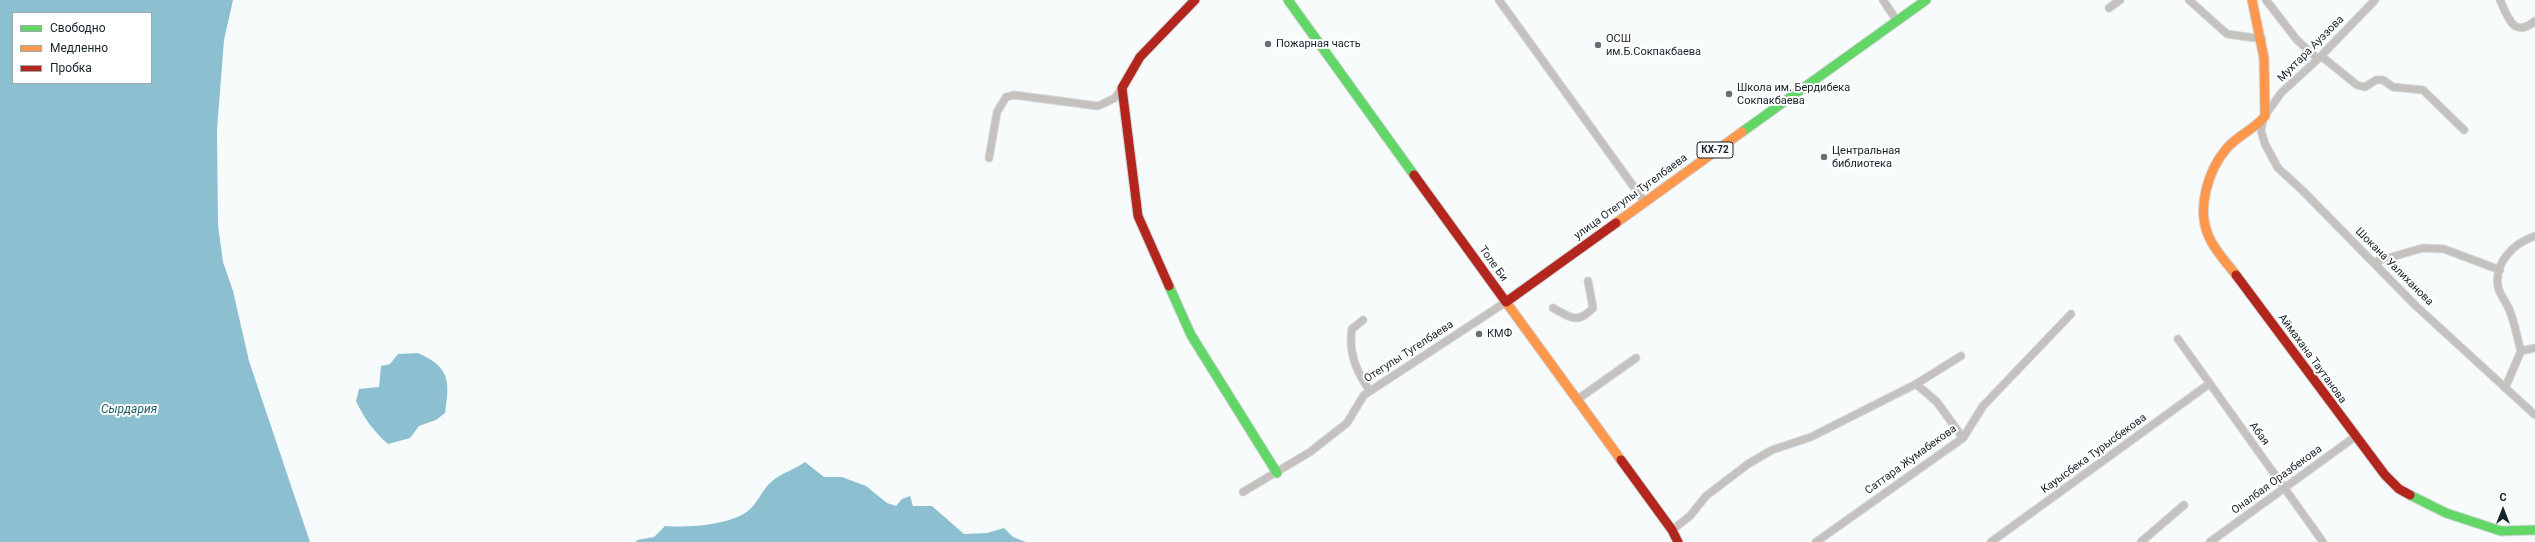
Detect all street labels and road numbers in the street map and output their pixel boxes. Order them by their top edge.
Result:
street label: Мухтара Ауэзова [2275,13,2347,85]
road number: КХ-72 [1697,142,1733,158]
street label: улица Отегулы Тугелбаева [1572,151,1690,243]
street label: Шокана Уалиханова [2352,225,2436,309]
street label: Толе Би [1476,244,1510,284]
street label: Аймахана Таутанова [2275,312,2349,406]
street label: Отегулы Тугелбаева [1362,318,1456,386]
street label: Кауысбека Турысбекова [2039,411,2149,497]
street label: Абая [2246,420,2272,448]
street label: Саттара Жумабекова [1863,422,1959,498]
street label: Оналбая Оразбекова [2229,443,2325,517]

